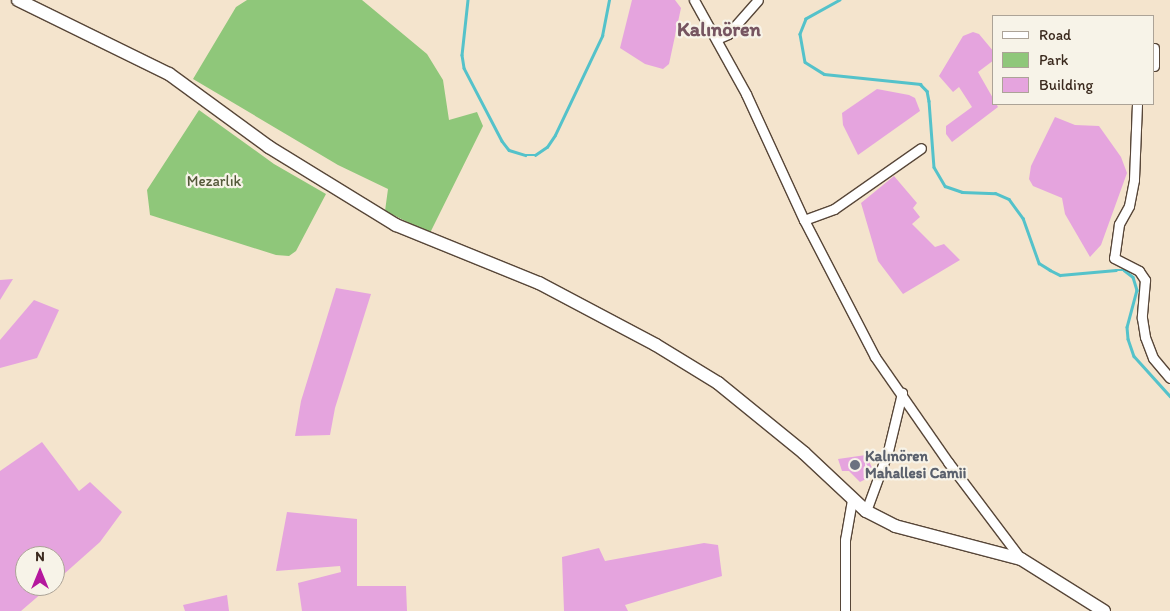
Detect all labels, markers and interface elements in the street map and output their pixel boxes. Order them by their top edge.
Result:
legend [992,15,1155,105]
district label: Kalınören [677,17,761,41]
text: Road [1039,26,1071,44]
text: Park [1039,51,1069,69]
text: Building [1039,76,1093,94]
park label: Mezarlık [187,173,241,191]
place label: Kalınören Mahallesi Camii [865,447,967,482]
marker: Kalınören Mahallesi Camii [849,459,861,471]
north arrow [15,546,65,596]
text: N [35,548,45,565]

